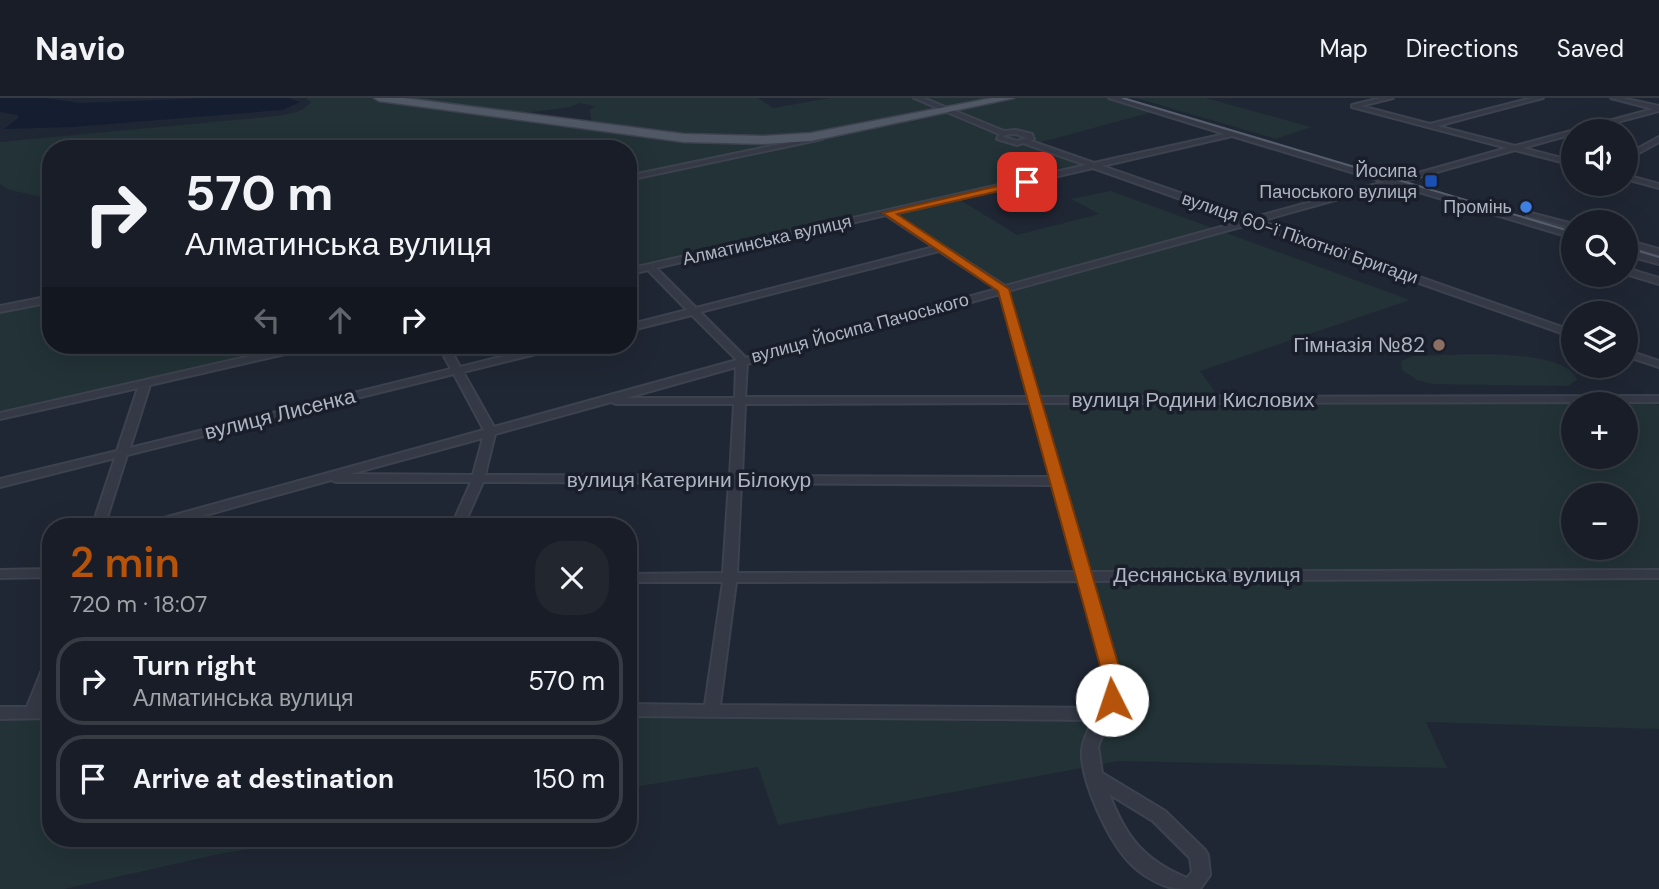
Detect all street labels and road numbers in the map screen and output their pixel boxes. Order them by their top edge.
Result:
street label: вулиця 60-ї Піхотної Бригади [1179,186,1421,290]
street label: Алматинська вулиця [680,209,854,271]
street label: вулиця Йосипа Пачоського [749,287,971,369]
street label: вулиця Лисенка [202,382,359,446]
street label: вулиця Родини Кислових [1072,386,1315,414]
street label: вулиця Катерини Білокур [567,466,811,494]
street label: Деснянська вулиця [1113,561,1301,589]

